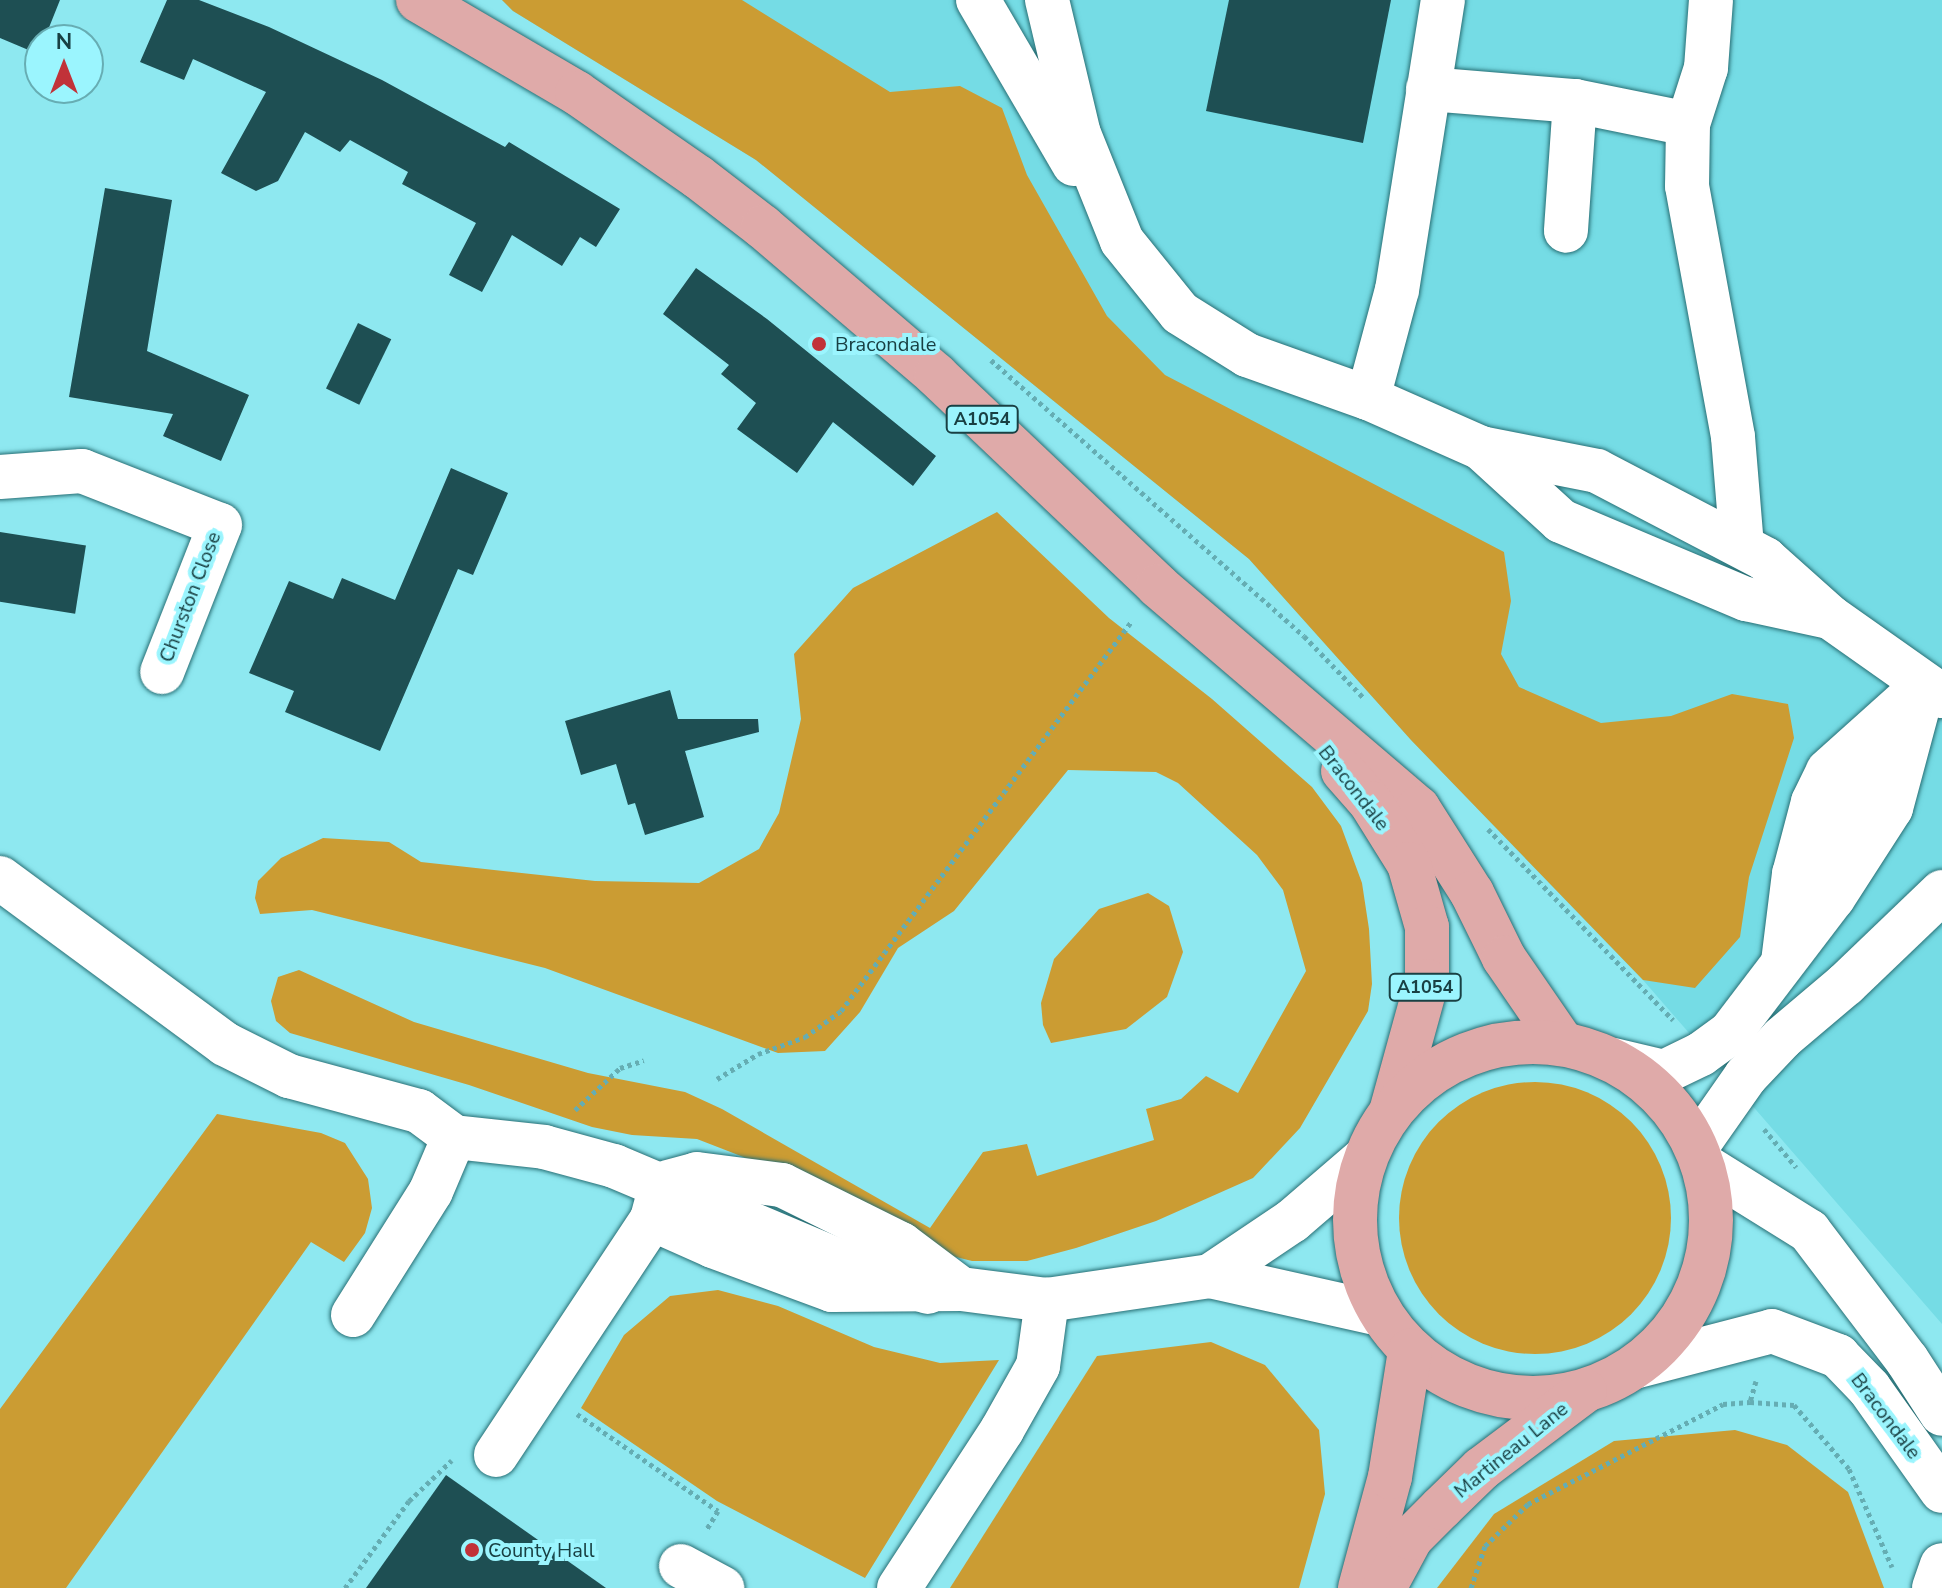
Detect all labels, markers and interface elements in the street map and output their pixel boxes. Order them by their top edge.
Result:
north arrow [24,24,104,104]
text: N [56,27,72,57]
place label: Bracondale [835,332,936,356]
marker: Bracondale [810,335,828,353]
road number: A1054 [944,405,1020,433]
street label: Churston Close [154,528,226,666]
street label: Bracondale [1313,741,1395,835]
road number: A1054 [1387,973,1463,1001]
street label: Bracondale [1846,1368,1926,1464]
street label: Martineau Lane [1449,1397,1573,1503]
place label: County Hall [488,1538,595,1562]
marker: County Hall [463,1541,481,1559]

